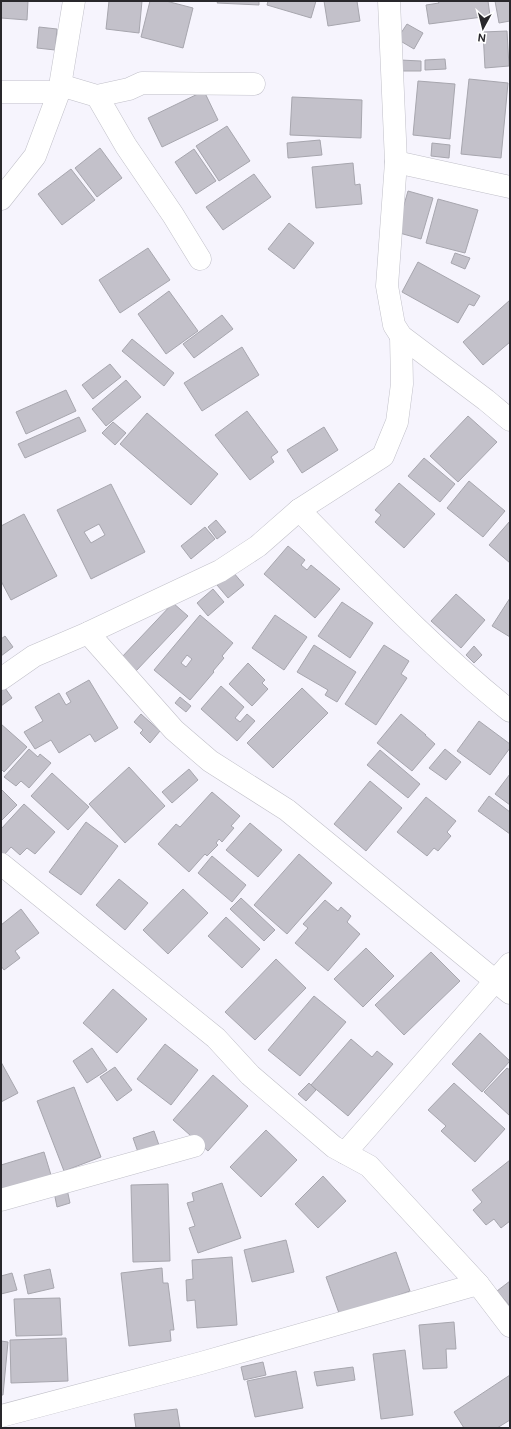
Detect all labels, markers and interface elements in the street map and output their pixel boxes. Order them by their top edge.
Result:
north arrow [463,8,503,48]
text: N [477,30,487,45]

